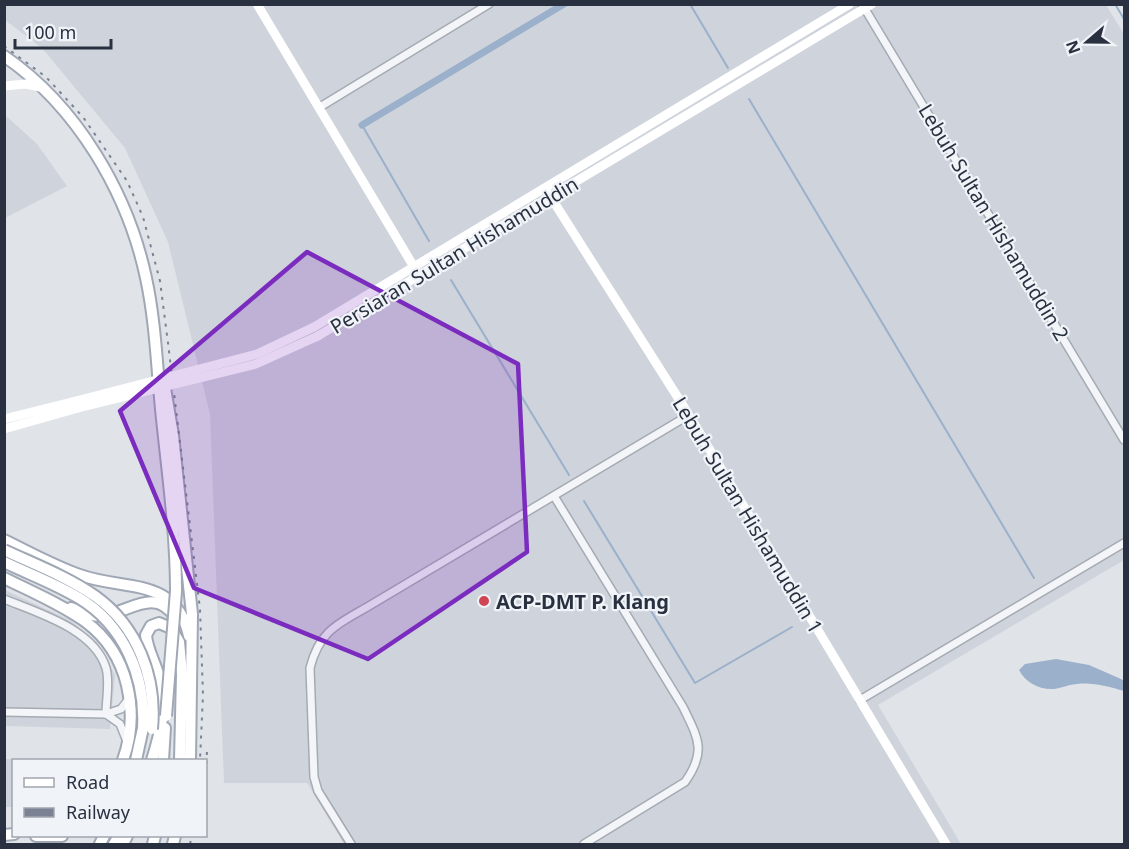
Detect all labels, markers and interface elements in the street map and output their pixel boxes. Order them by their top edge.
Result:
scale bar [15,12,111,50]
north arrow [1057,12,1117,72]
text: 100 m [24,20,76,44]
text: N [1060,37,1085,57]
street label: Lebuh Sultan Hishamuddin 2 [913,99,1075,345]
street label: Persiaran Sultan Hishamuddin [325,170,583,340]
street label: Lebuh Sultan Hishamuddin 1 [667,392,829,638]
place label: ACP-DMT P. Klang [496,588,669,615]
marker: ACP-DMT P. Klang [477,594,491,608]
legend [12,759,207,837]
text: Road [66,770,109,794]
text: Railway [66,800,131,824]

